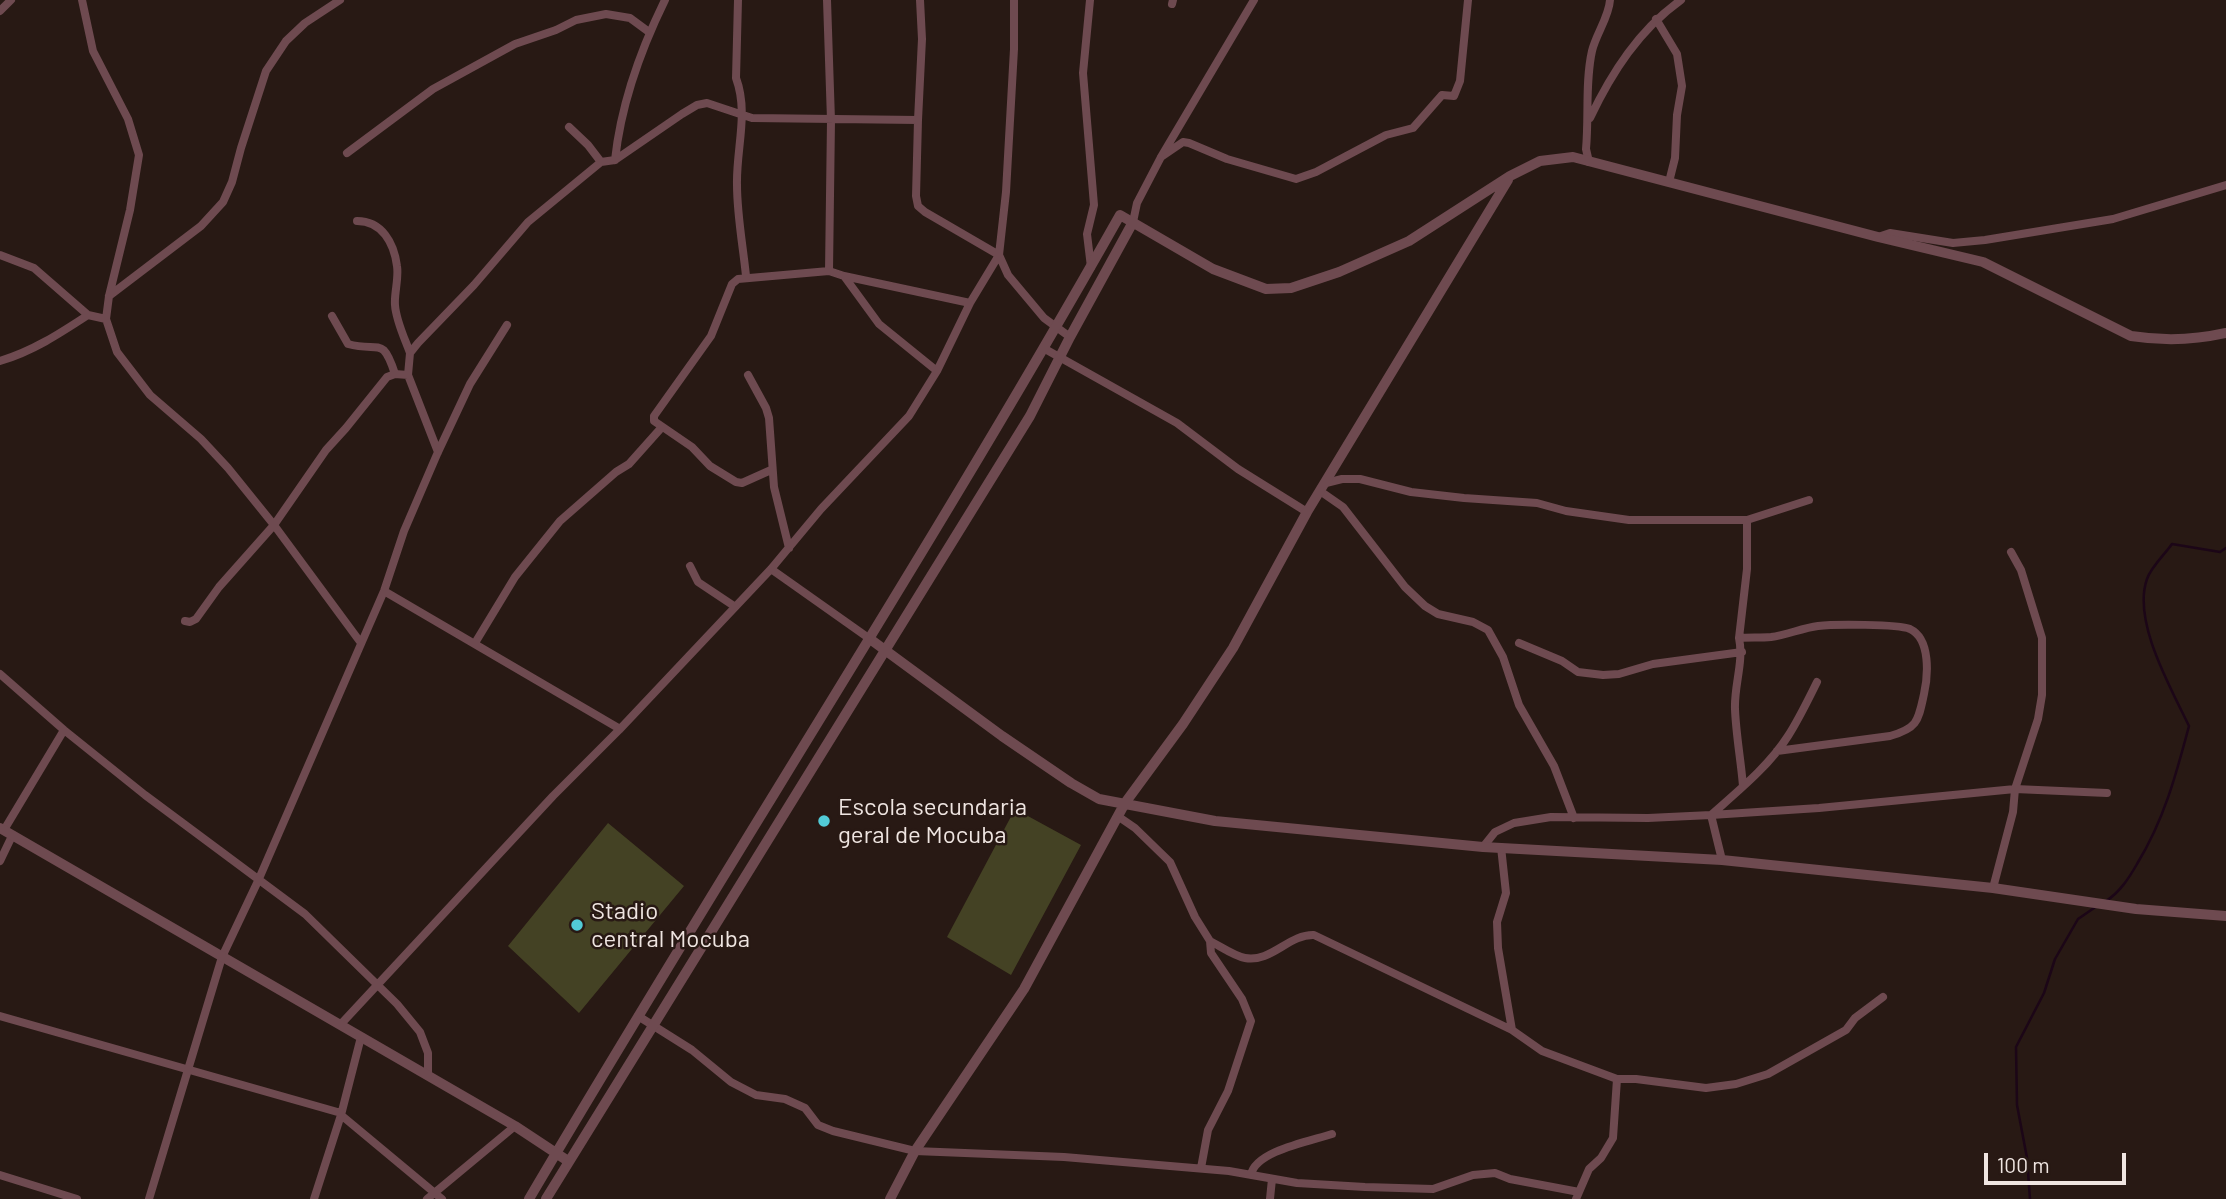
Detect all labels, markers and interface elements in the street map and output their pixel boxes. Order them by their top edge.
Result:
place label: Escola secundaria geral de Mocuba [838,793,1027,849]
marker: Escola secundaria geral de Mocuba [816,813,832,829]
place label: Stadio central Mocuba [591,897,750,953]
marker: Stadio central Mocuba [569,917,585,933]
scale bar [1988,1140,2130,1184]
text: 100 m [1997,1152,2050,1177]

